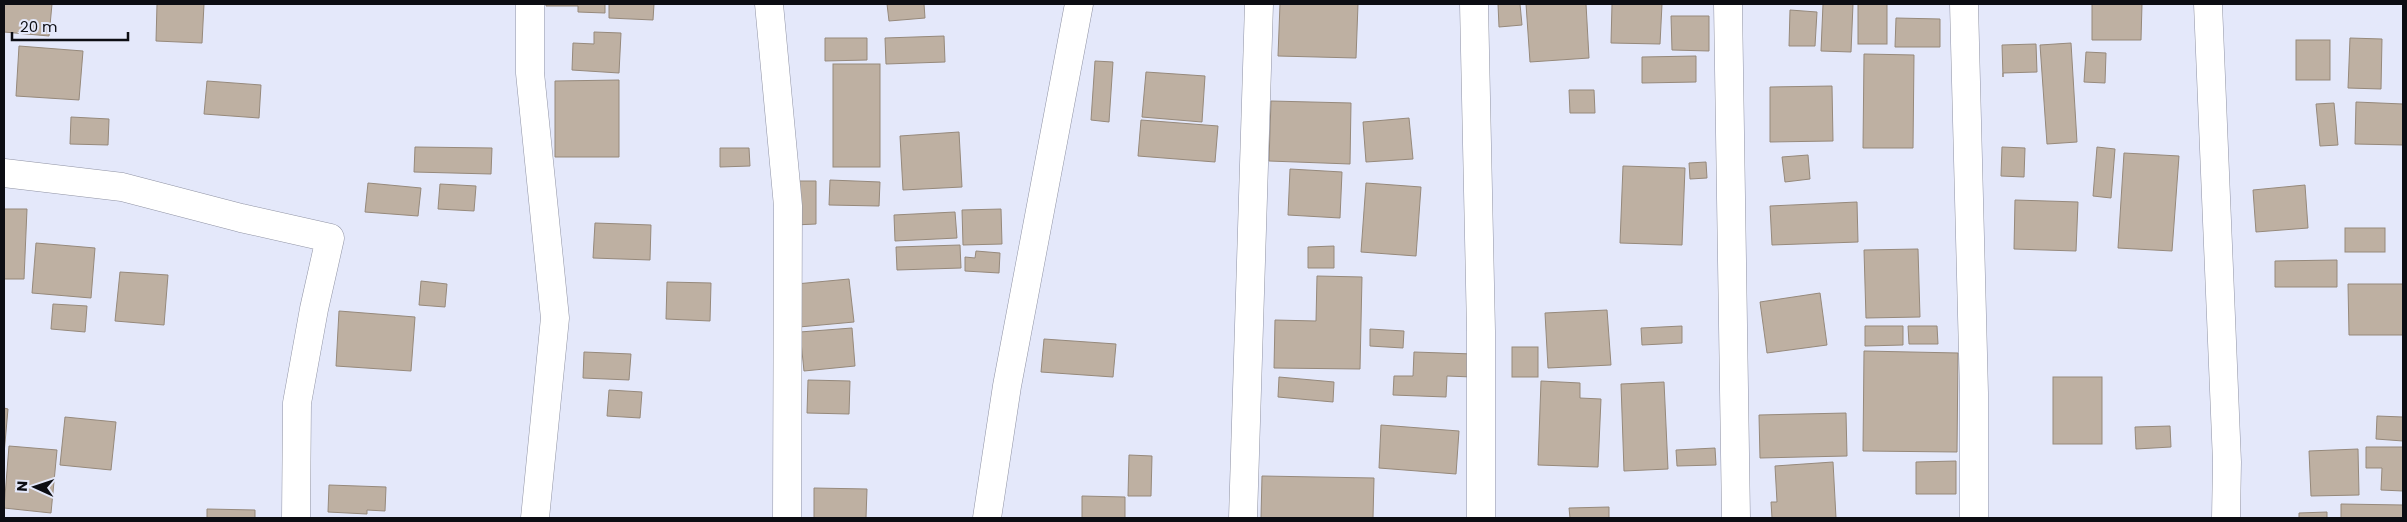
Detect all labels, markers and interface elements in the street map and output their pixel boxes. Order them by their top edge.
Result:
scale bar [12,10,129,42]
text: 20 m [20,16,58,37]
north arrow [10,462,60,512]
text: N [12,481,32,492]

